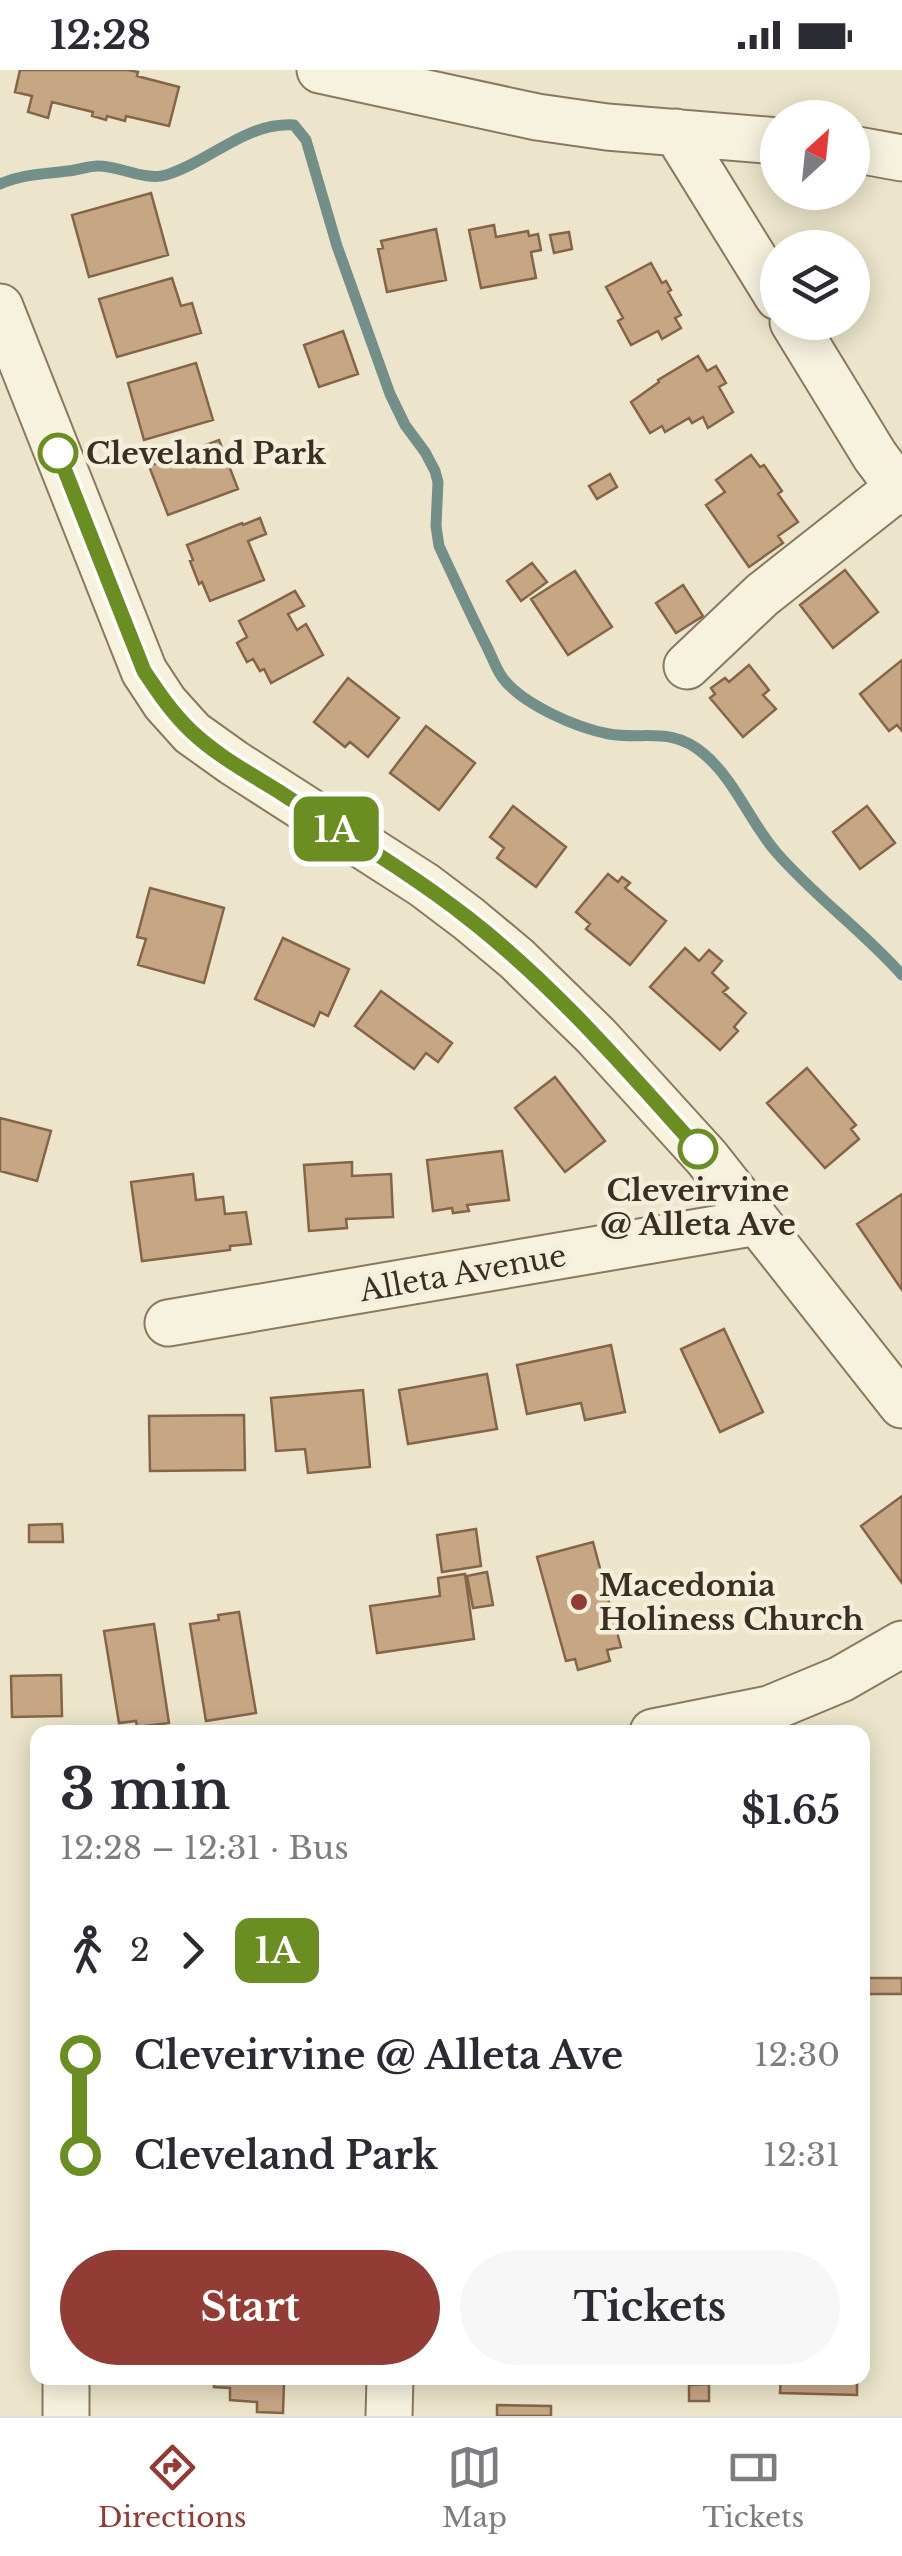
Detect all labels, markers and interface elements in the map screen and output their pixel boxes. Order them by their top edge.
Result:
text: 12:28 [50,12,151,59]
north arrow [760,100,870,210]
map controls [760,100,870,340]
button: layers [760,230,870,340]
marker: Cleveland Park [39,434,77,472]
place label: Cleveland Park [86,435,327,472]
line badge: 1A [291,796,381,862]
text: 1A [314,808,358,851]
marker: Cleveirvine @ Alleta Ave [679,1130,717,1168]
place label: Cleveirvine @ Alleta Ave [600,1172,796,1243]
street label: Alleta Avenue [356,1237,569,1310]
place label: Macedonia Holiness Church [599,1567,864,1638]
marker: Macedonia Holiness Church [568,1591,590,1613]
text: 3 min [60,1756,230,1824]
text: $1.65 [741,1787,840,1834]
text: 12:28 – 12:31 · Bus [60,1828,349,1868]
icon: walk [60,1923,115,1978]
icon: forward [165,1923,220,1978]
text: 1A [255,1929,299,1972]
text: 2 [130,1930,150,1970]
text: Cleveirvine @ Alleta Ave [134,2032,623,2079]
text: 12:30 [754,2035,840,2075]
text: Cleveland Park [134,2132,438,2179]
text: 12:31 [763,2135,840,2175]
button: Start [60,2250,440,2365]
button: Tickets [460,2250,840,2365]
tab: Directions [98,2440,247,2535]
tab: Map [442,2440,507,2535]
tab: Tickets [703,2440,804,2535]

